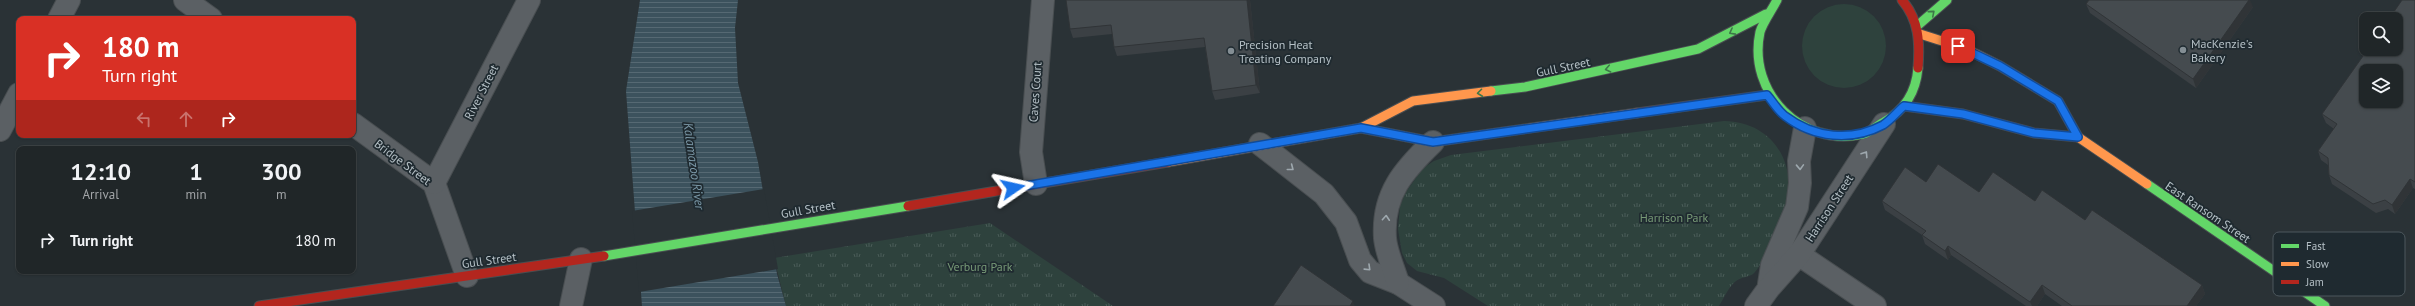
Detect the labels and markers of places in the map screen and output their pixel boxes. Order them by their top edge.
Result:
pin [1941,29,1975,63]
place label: MacKenzie's Bakery [2191,36,2253,65]
place label: Precision Heat Treating Company [1239,37,1332,66]
marker: MacKenzie's Bakery [2178,45,2188,55]
marker: Precision Heat Treating Company [1226,46,1236,56]

